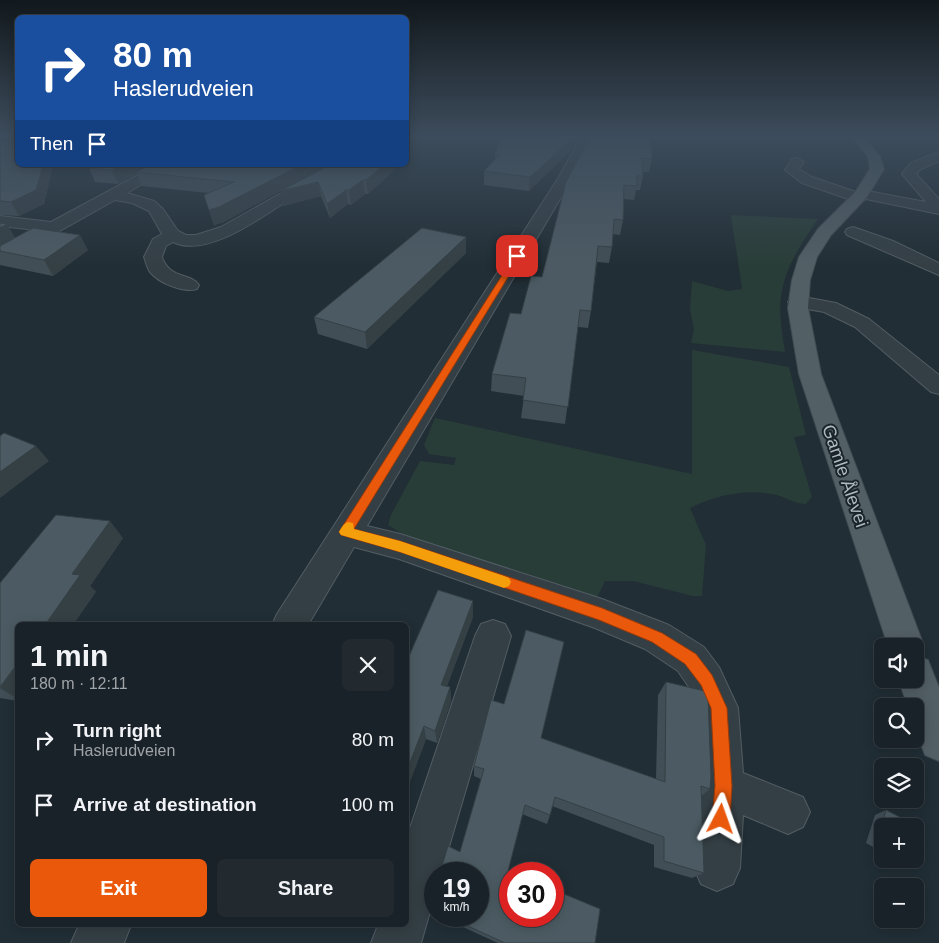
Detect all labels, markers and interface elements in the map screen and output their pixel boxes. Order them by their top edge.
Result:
icon: right [30,35,95,100]
text: 80 m [113,35,193,74]
text: Haslerudveien [113,76,254,101]
icon: arrive [83,130,111,158]
text: Then [30,133,73,154]
pin [496,235,538,277]
icon: arrive [503,242,531,270]
street label: Gamle Ålevei [818,422,872,530]
map controls [874,638,924,928]
button: sound [874,638,924,688]
text: 1 min [30,639,108,672]
button: close [342,639,394,691]
text: 180 m · 12:11 [30,675,128,692]
button: search [874,698,924,748]
text: Turn right [73,720,161,741]
icon: right [30,726,58,754]
text: 80 m [352,729,394,750]
text: Haslerudveien [73,742,175,759]
button: layers [874,758,924,808]
icon: arrive [30,791,58,819]
position arrow [694,792,746,844]
text: Arrive at destination [73,794,257,815]
text: 100 m [341,794,394,815]
button: + [874,818,924,868]
button: Exit [30,859,207,917]
button: Share [217,859,394,917]
speed limit sign: 30 [499,862,564,927]
text: 19 [443,874,470,902]
button: − [874,878,924,928]
text: km/h [443,900,470,914]

